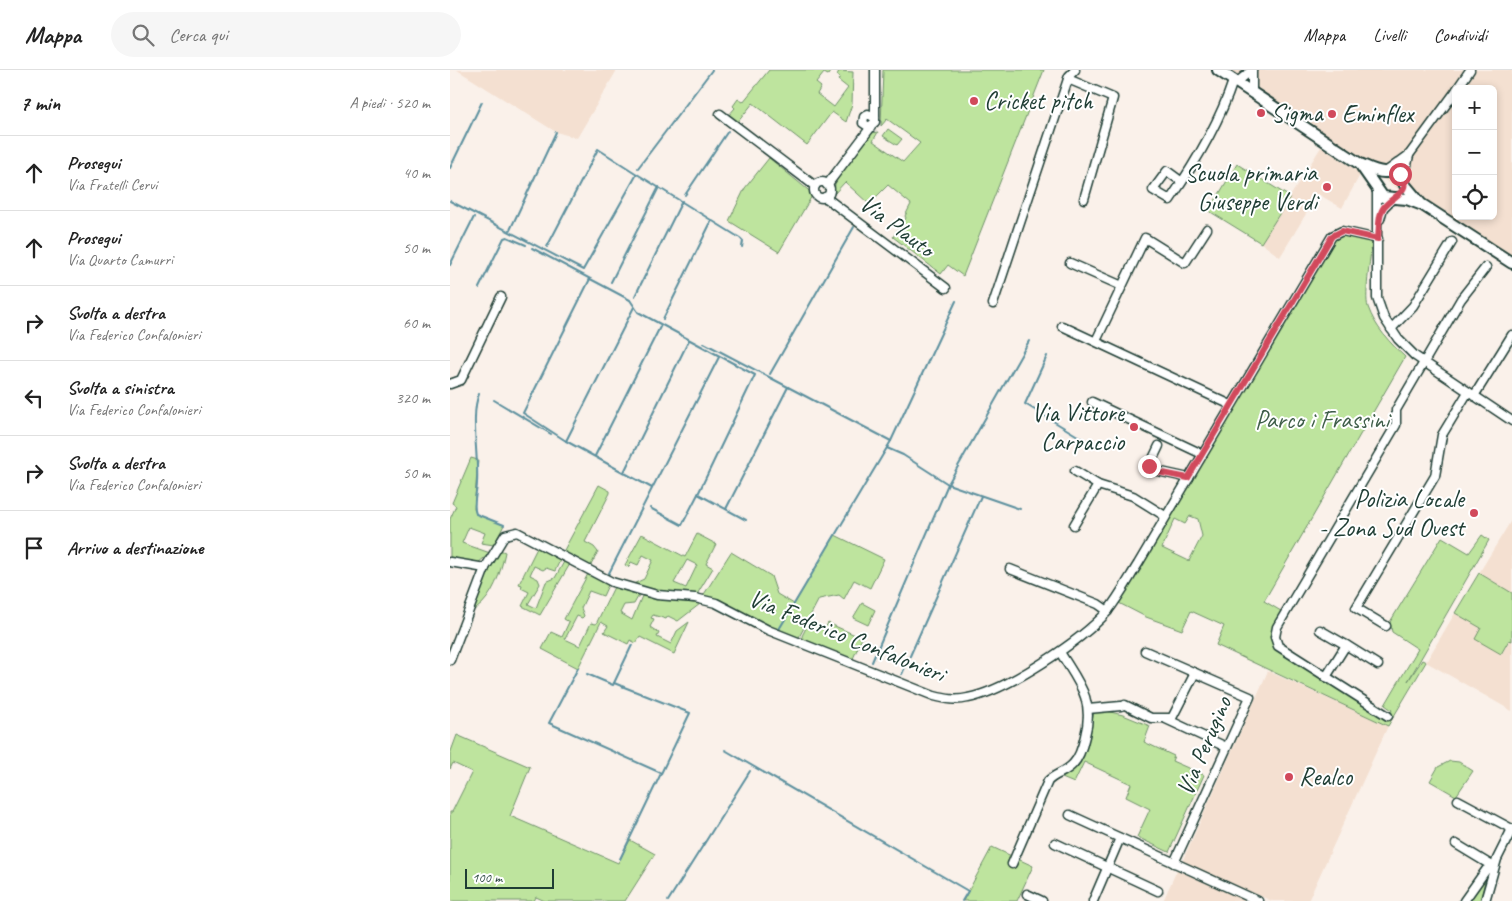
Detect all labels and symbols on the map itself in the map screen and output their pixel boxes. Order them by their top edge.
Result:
place label: Cricket pitch [984,85,1094,117]
marker: Cricket pitch [968,95,980,107]
place label: Sigma [1271,97,1325,129]
place label: Eminflex [1342,98,1416,130]
marker: Sigma [1255,107,1267,119]
marker: Eminflex [1326,108,1338,120]
place label: Scuola primaria Giuseppe Verdi [1185,157,1320,218]
route start [1389,163,1412,186]
marker: Scuola primaria Giuseppe Verdi [1321,181,1333,193]
street label: Via Plauto [853,187,943,266]
place label: Via Vittore Carpaccio [1032,397,1126,458]
park label: Parco i Frassini [1255,404,1392,436]
marker: Via Vittore Carpaccio [1128,421,1140,433]
route end [1138,455,1161,478]
place label: Polizia Locale - Zona Sud Ovest [1318,483,1467,544]
marker: Polizia Locale - Zona Sud Ovest [1468,507,1480,519]
street label: Via Federico Confalonieri [744,582,953,691]
street label: Via Perugino [1169,691,1240,800]
place label: Realco [1299,761,1353,793]
marker: Realco [1283,771,1295,783]
scale bar [465,866,554,889]

